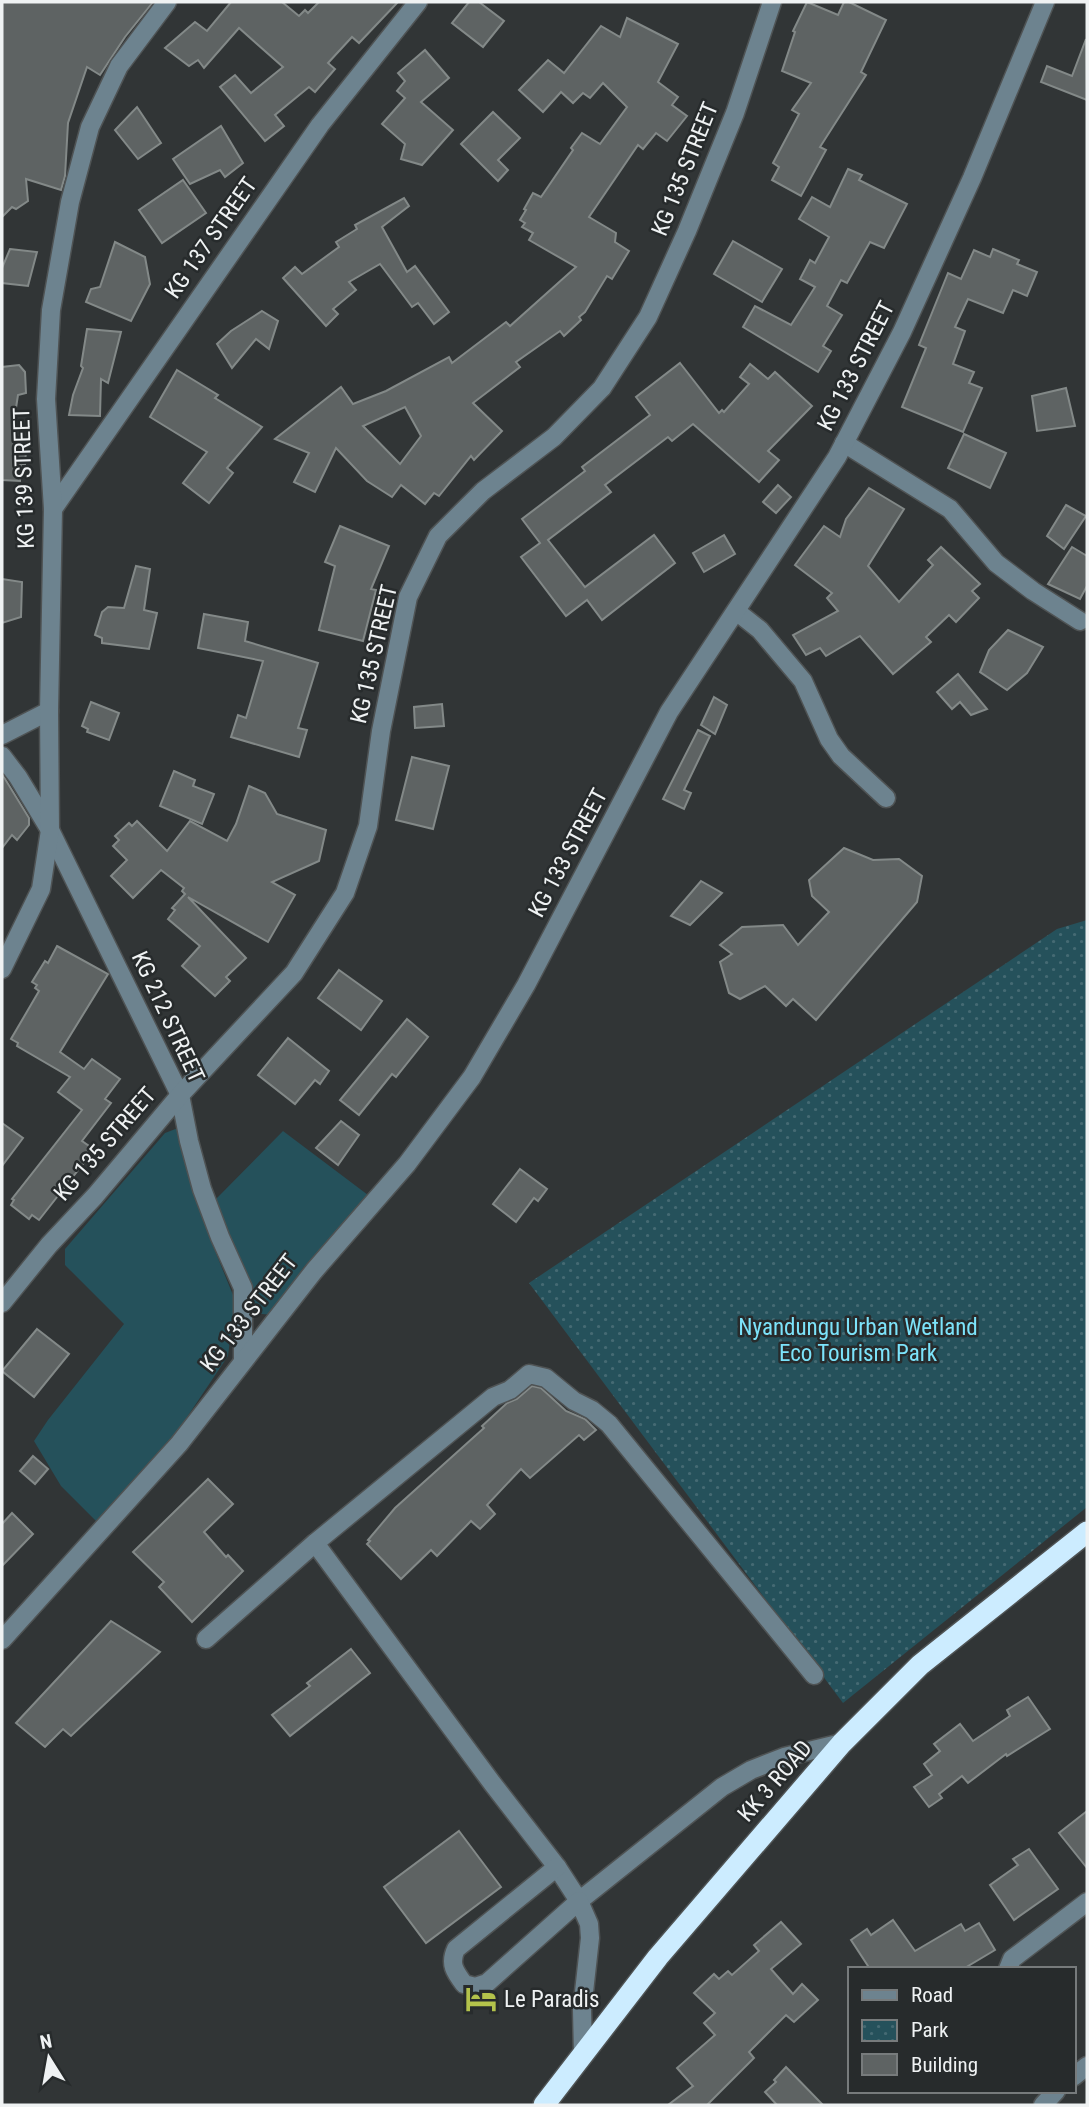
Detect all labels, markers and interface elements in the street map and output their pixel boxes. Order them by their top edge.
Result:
street label: KG 135 STREET [646,98,724,240]
street label: KG 137 STREET [159,172,263,304]
street label: KG 133 STREET [812,297,900,435]
street label: KG 139 STREET [8,407,40,549]
street label: KG 135 STREET [345,582,403,726]
street label: KG 133 STREET [523,784,613,922]
street label: KG 212 STREET [126,947,210,1087]
street label: KG 135 STREET [48,1082,162,1206]
street label: KG 133 STREET [195,1249,303,1377]
park label: Nyandungu Urban Wetland Eco Tourism Park [738,1314,978,1367]
street label: KK 3 ROAD [732,1735,818,1827]
legend [848,1967,1075,2093]
hotel icon: Le Paradis [464,1982,498,2016]
text: Road [911,1983,953,2007]
place label: Le Paradis [504,1986,599,2013]
text: Park [911,2018,949,2042]
north arrow [14,2023,84,2093]
text: N [38,2029,54,2054]
text: Building [911,2053,978,2077]

